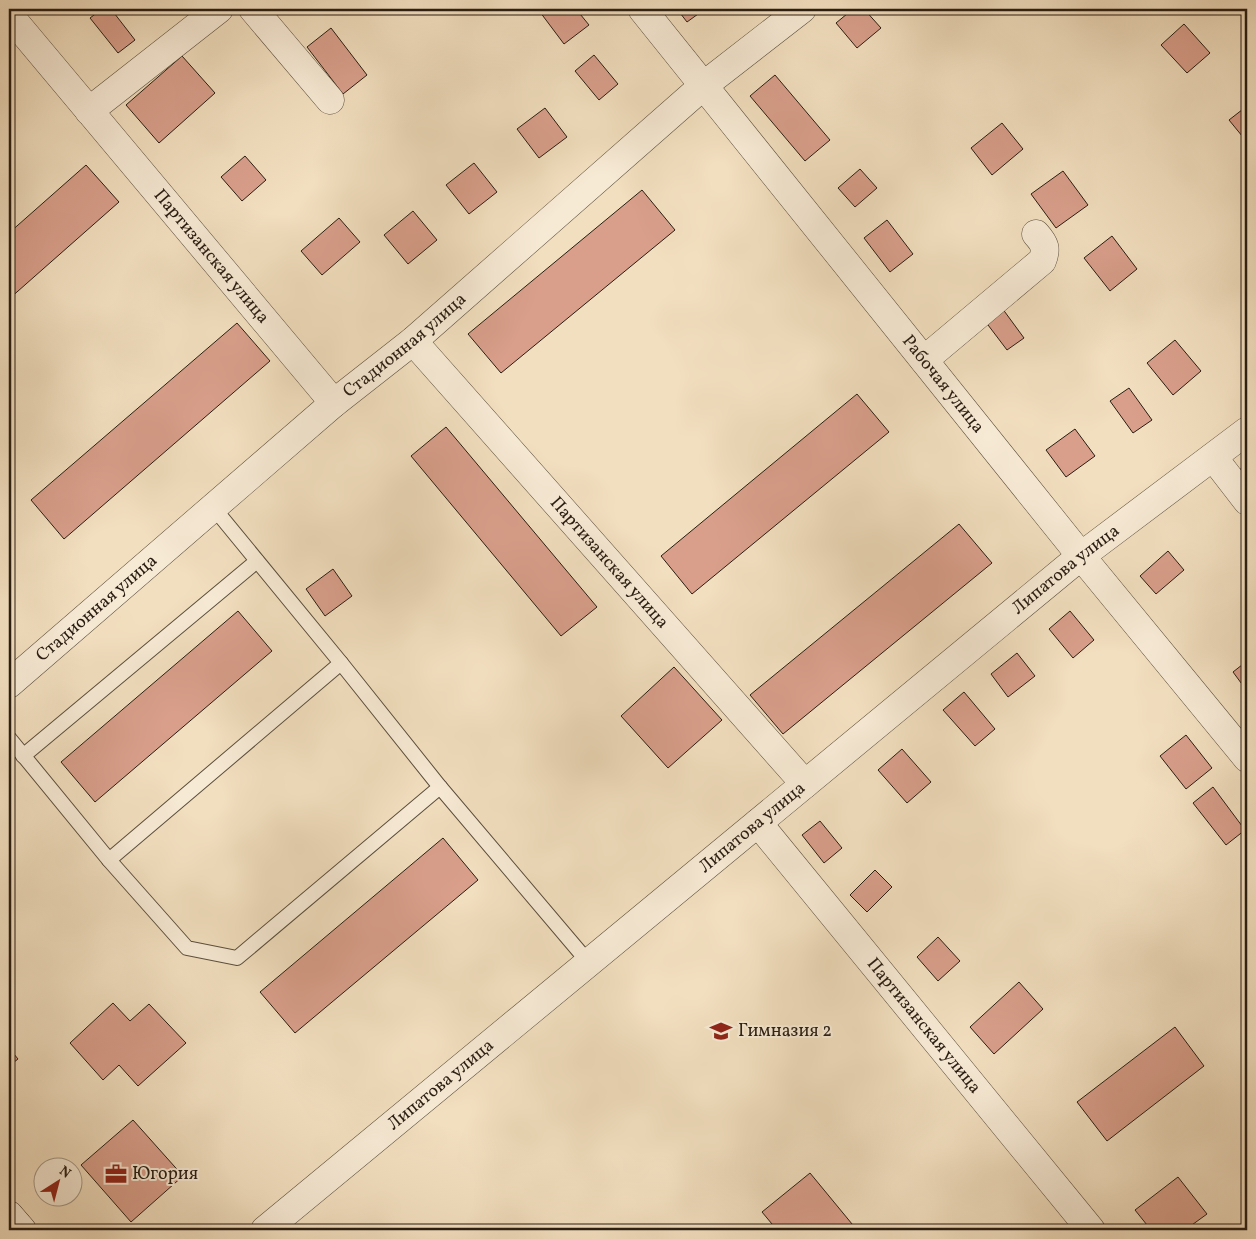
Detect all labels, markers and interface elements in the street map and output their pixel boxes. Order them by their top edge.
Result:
street label: Партизанская улица [147,184,275,329]
street label: Стадионная улица [338,287,472,404]
street label: Рабочая улица [896,330,990,439]
street label: Партизанская улица [544,491,675,634]
street label: Липатова улица [1007,519,1125,621]
street label: Стадионная улица [31,548,163,668]
street label: Липатова улица [694,776,811,879]
street label: Партизанская улица [861,952,987,1099]
school or university icon: Гимназия 2 [708,1018,734,1044]
place label: Гимназия 2 [738,1019,832,1044]
street label: Липатова улица [382,1033,500,1136]
north arrow [32,1156,82,1206]
office icon: Югория [103,1161,129,1187]
text: N [55,1162,74,1183]
place label: Югория [132,1162,198,1187]

